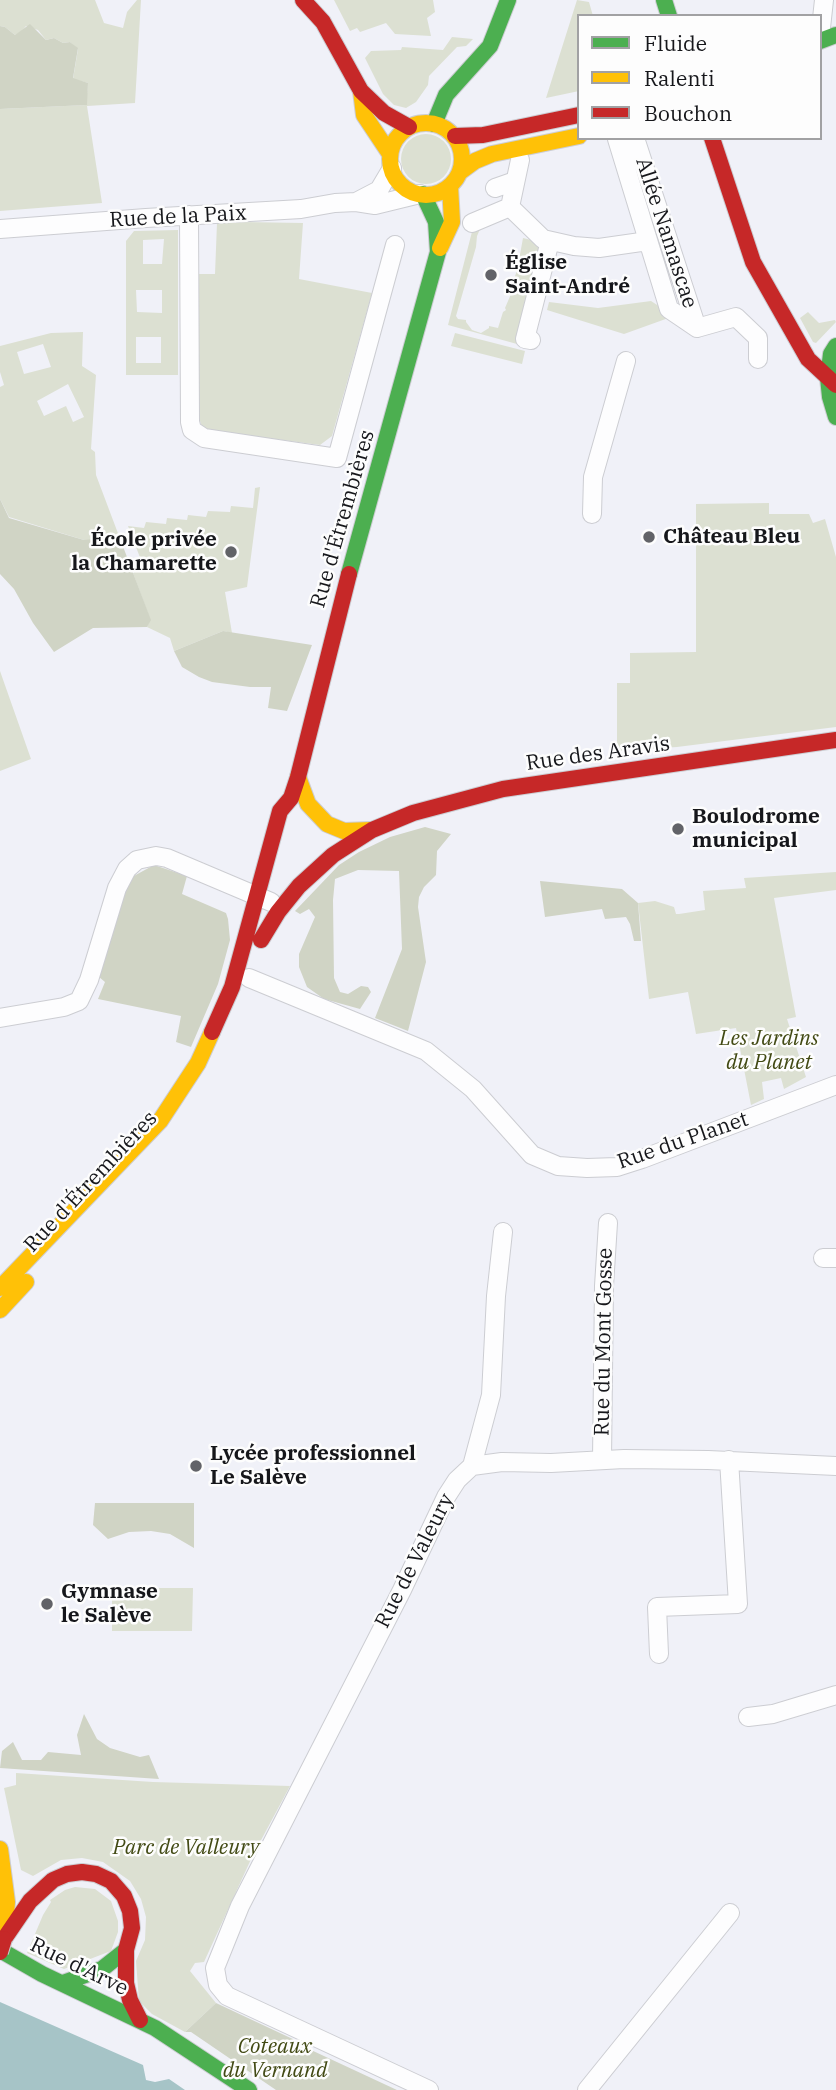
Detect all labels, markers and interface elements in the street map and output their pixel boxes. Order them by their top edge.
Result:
legend [577,14,822,140]
text: Fluide [644,29,707,57]
text: Ralenti [644,64,715,92]
text: Bouchon [644,99,732,127]
street label: Allée Namascae [630,154,702,312]
street label: Rue de la Paix [109,201,247,233]
place label: Église Saint-André [505,250,630,300]
marker: Église Saint-André [483,267,499,283]
street label: Rue d'Étrembières [306,427,380,611]
place label: Château Bleu [663,524,800,550]
place label: École privée la Chamarette [71,527,217,577]
marker: Château Bleu [641,529,657,545]
marker: École privée la Chamarette [223,544,239,560]
street label: Rue des Aravis [524,731,672,777]
place label: Boulodrome municipal [692,804,820,854]
marker: Boulodrome municipal [670,821,686,837]
park label: Les Jardins du Planet [719,1026,819,1076]
street label: Rue d'Étrembières [19,1106,163,1258]
street label: Rue du Planet [614,1107,752,1175]
street label: Rue du Mont Gosse [590,1248,618,1436]
place label: Lycée professionnel Le Salève [210,1441,416,1491]
marker: Lycée professionnel Le Salève [188,1458,204,1474]
street label: Rue de Valeury [370,1489,460,1633]
place label: Gymnase le Salève [61,1579,158,1629]
marker: Gymnase le Salève [39,1596,55,1612]
park label: Parc de Valleury [113,1835,259,1861]
street label: Rue d'Arve [26,1933,132,2001]
park label: Coteaux du Vernand [223,2034,327,2084]

